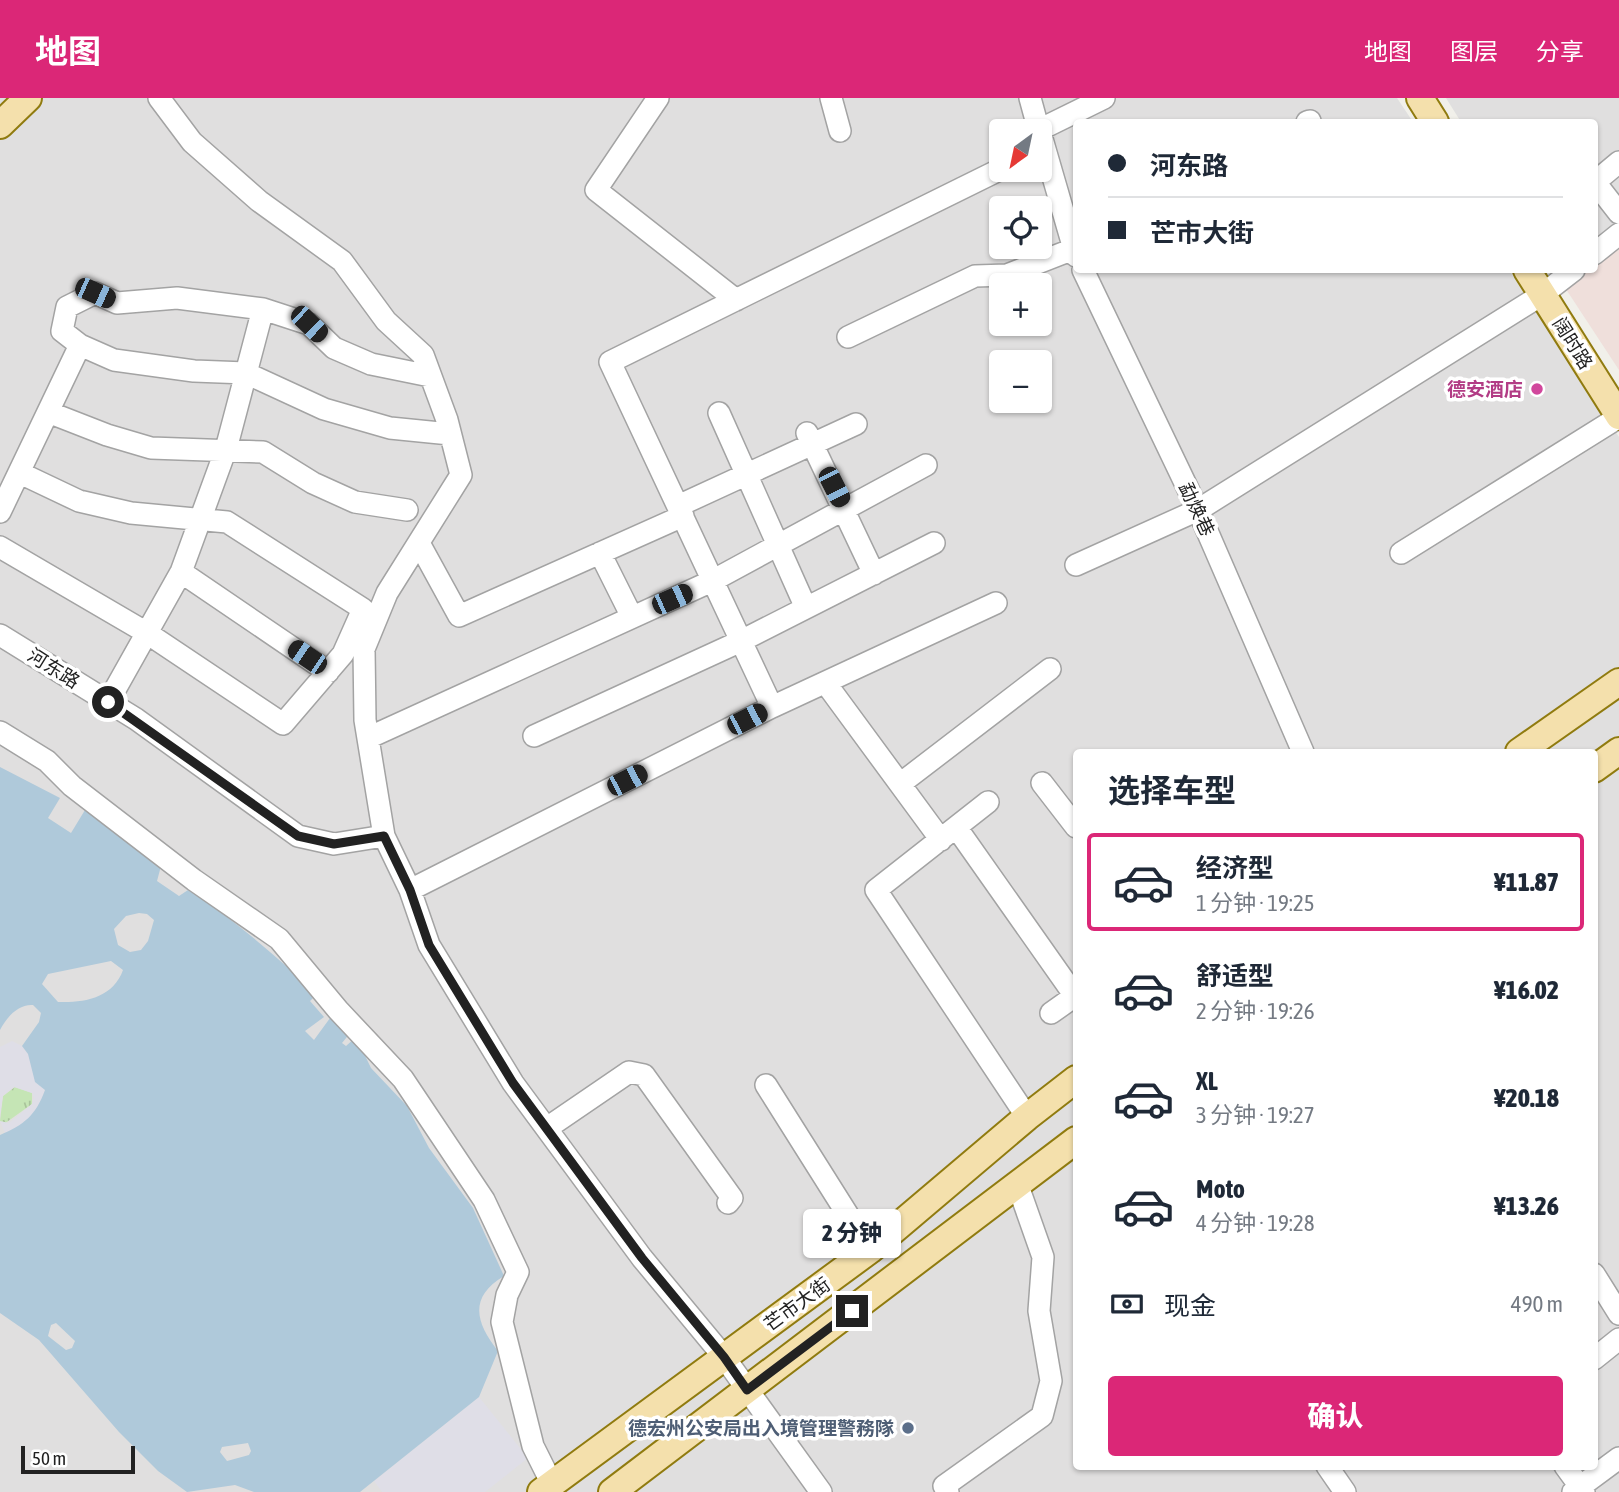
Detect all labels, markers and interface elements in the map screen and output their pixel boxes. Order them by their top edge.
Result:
text: 地图 [35,32,101,70]
text: 地图 [1364,38,1412,65]
text: 图层 [1450,38,1498,65]
text: 分享 [1536,38,1584,65]
north arrow [989,119,1052,182]
map controls [989,119,1052,413]
text: 河东路 [1150,151,1228,181]
button: locate [989,196,1052,259]
text: 芒市大街 [1150,218,1254,248]
button: + [989,273,1052,336]
car [72,275,119,311]
car [287,302,332,346]
street label: 阔时路 [1549,313,1597,373]
button: − [989,350,1052,413]
place label: 德安酒店 [1447,378,1523,400]
marker: 德安酒店 [1529,381,1545,397]
car [816,464,853,510]
street label: 勐焕巷 [1175,479,1219,539]
car [649,581,696,617]
car [284,637,331,677]
street label: 河东路 [24,644,84,692]
route start [92,686,124,718]
car [724,700,771,738]
car [604,761,651,799]
text: 选择车型 [1108,772,1236,809]
icon: car [1112,851,1175,914]
text: 经济型 [1196,853,1274,883]
text: ¥11.87 [1494,867,1559,897]
text: 1 分钟 · 19:25 [1196,890,1315,916]
icon: car [1112,959,1175,1022]
text: 舒适型 [1196,961,1274,991]
text: ¥16.02 [1494,975,1559,1005]
text: 2 分钟 · 19:26 [1196,998,1315,1024]
text: XL [1196,1066,1218,1096]
icon: car [1112,1067,1175,1130]
text: ¥20.18 [1494,1083,1559,1113]
text: 3 分钟 · 19:27 [1196,1102,1315,1128]
text: Moto [1196,1174,1245,1204]
icon: car [1112,1175,1175,1238]
text: ¥13.26 [1494,1191,1559,1221]
callout: 2 分钟 [803,1210,901,1258]
text: 4 分钟 · 19:28 [1196,1210,1315,1236]
text: 2 分钟 [822,1220,882,1246]
street label: 芒市大街 [760,1273,834,1335]
icon: cash [1108,1285,1146,1323]
text: 现金 [1164,1291,1216,1321]
text: 490 m [1511,1291,1563,1317]
route end [836,1295,868,1327]
button: 确认 [1108,1376,1563,1456]
place label: 德宏州公安局出入境管理警務隊 [628,1417,894,1439]
marker: 德宏州公安局出入境管理警務隊 [900,1420,916,1436]
scale bar [21,1443,135,1475]
text: 50 m [32,1447,66,1469]

